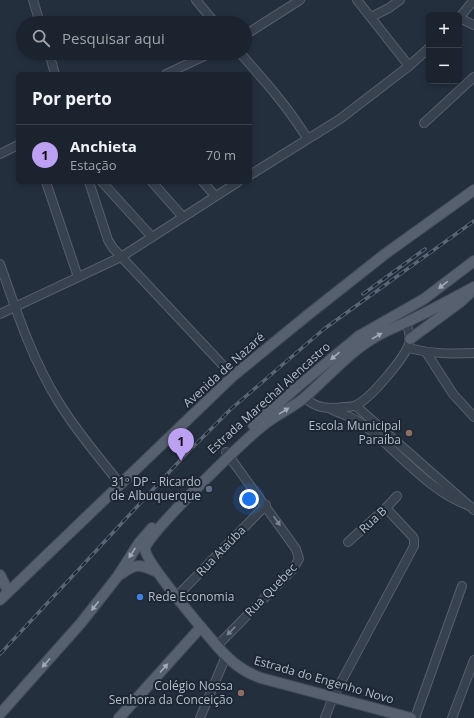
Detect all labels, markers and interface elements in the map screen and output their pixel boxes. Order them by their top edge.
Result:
map controls [426,12,462,84]
button: + [426,12,462,48]
search box [16,16,252,60]
icon: search [30,27,52,49]
text: Pesquisar aqui [62,28,165,48]
button: − [426,48,462,84]
text: Por perto [32,87,112,110]
text: Anchieta [70,136,137,156]
text: 1 [41,146,49,164]
text: 70 m [206,146,236,164]
text: Estação [70,156,117,174]
one-way arrow [438,280,449,289]
street label: Avenida de Nazaré [179,328,268,411]
one-way arrow [371,332,383,339]
street label: Estrada Marechal Alencastro [204,338,334,457]
one-way arrow [330,351,340,360]
one-way arrow [279,407,289,415]
place label: Escola Municipal Paraíba [308,417,401,448]
pin: 1 [168,428,194,461]
marker: Escola Municipal Paraíba [404,428,414,438]
place label: 31º DP - Ricardo de Albuquerque [111,473,201,504]
marker: 31º DP - Ricardo de Albuquerque [204,484,214,494]
your location [239,489,259,509]
street label: Rua B [355,502,390,537]
one-way arrow [273,516,281,526]
street label: Rua Ataúba [192,522,249,580]
one-way arrow [128,548,136,558]
street label: Rua Quebec [241,559,300,620]
place label: Rede Economia [148,588,234,605]
marker: Rede Economia [135,592,145,602]
one-way arrow [91,600,100,611]
one-way arrow [226,626,236,636]
street label: Estrada do Engenho Novo [252,651,396,708]
one-way arrow [41,658,50,668]
one-way arrow [159,664,168,673]
place label: Colégio Nossa Senhora da Conceição [109,677,233,708]
marker: Colégio Nossa Senhora da Conceição [236,688,246,698]

